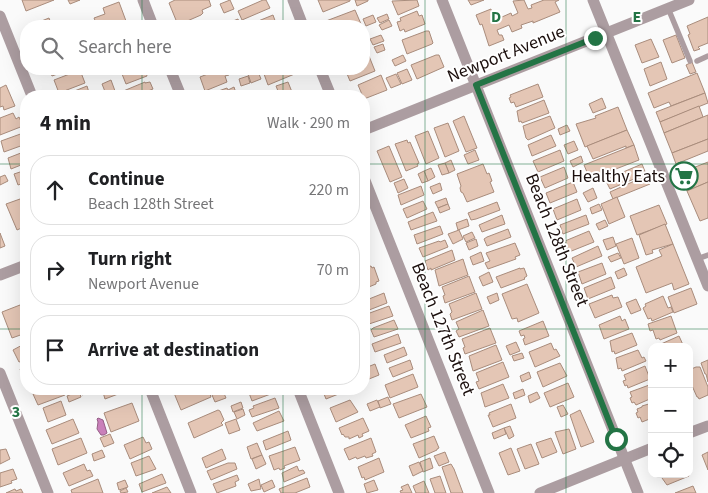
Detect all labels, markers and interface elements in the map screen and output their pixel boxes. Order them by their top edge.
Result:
text: D [491,6,501,28]
text: E [633,6,641,28]
street label: Newport Avenue [443,19,569,89]
search box [20,20,370,75]
route end [584,27,607,50]
icon: search [38,34,66,62]
text: Search here [78,34,172,61]
text: 4 min [40,108,91,138]
text: Walk · 290 m [267,112,350,134]
supermarket icon: Healthy Eats [669,161,699,191]
place label: Healthy Eats [571,164,665,189]
text: Continue [88,166,165,193]
street label: Beach 128th Street [519,170,595,310]
icon: ahead [41,176,69,204]
text: 220 m [309,179,349,201]
text: Beach 128th Street [88,193,214,215]
text: Turn right [88,246,172,273]
icon: right [41,256,69,284]
text: 70 m [317,259,349,281]
street label: Beach 127th Street [405,259,481,399]
text: Newport Avenue [88,273,199,295]
icon: arrive [41,336,69,364]
text: Arrive at destination [88,337,259,364]
map controls [648,343,693,478]
button: + [648,343,693,388]
button: − [648,388,693,433]
text: 3 [12,401,20,423]
route start [605,428,628,451]
button: locate [648,433,693,478]

